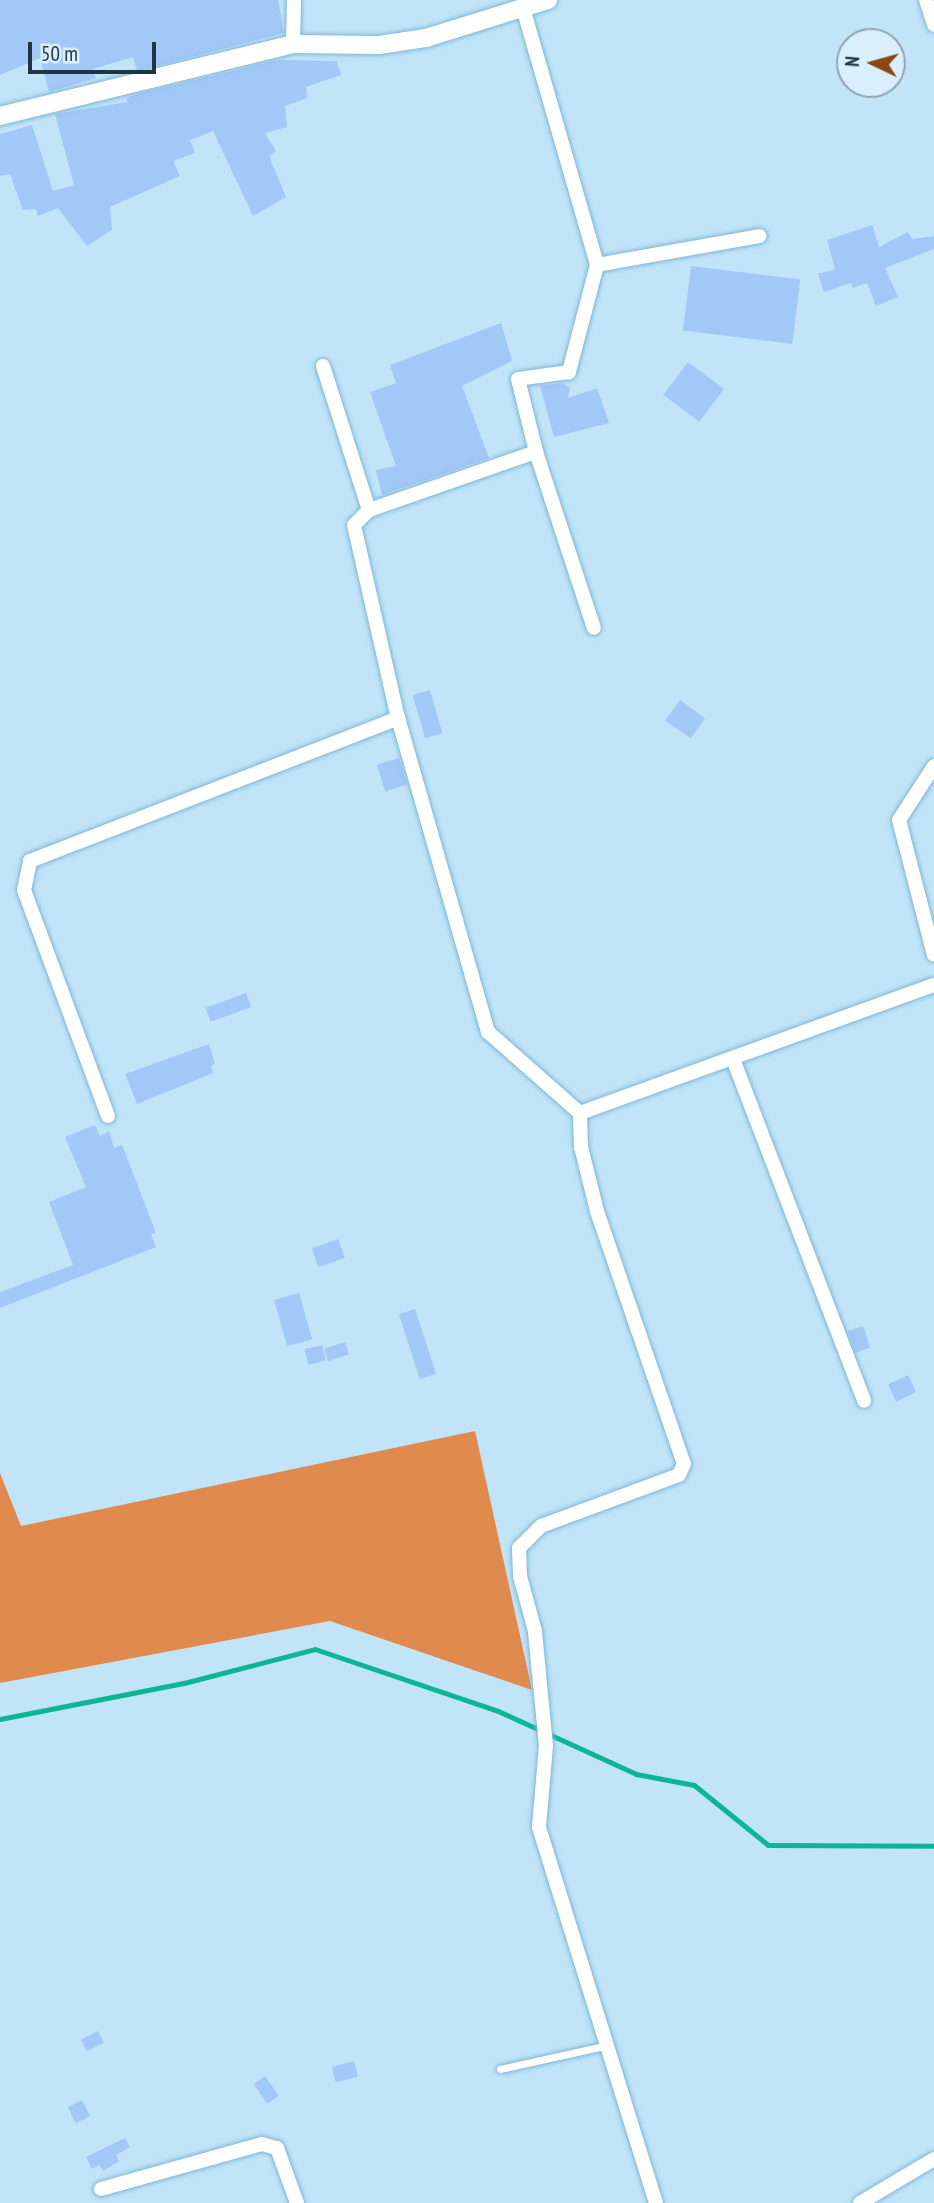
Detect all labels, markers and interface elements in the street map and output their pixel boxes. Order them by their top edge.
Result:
scale bar [32,28,159,72]
north arrow [836,28,906,98]
text: 50 m [41,40,78,67]
text: N [840,55,864,68]

